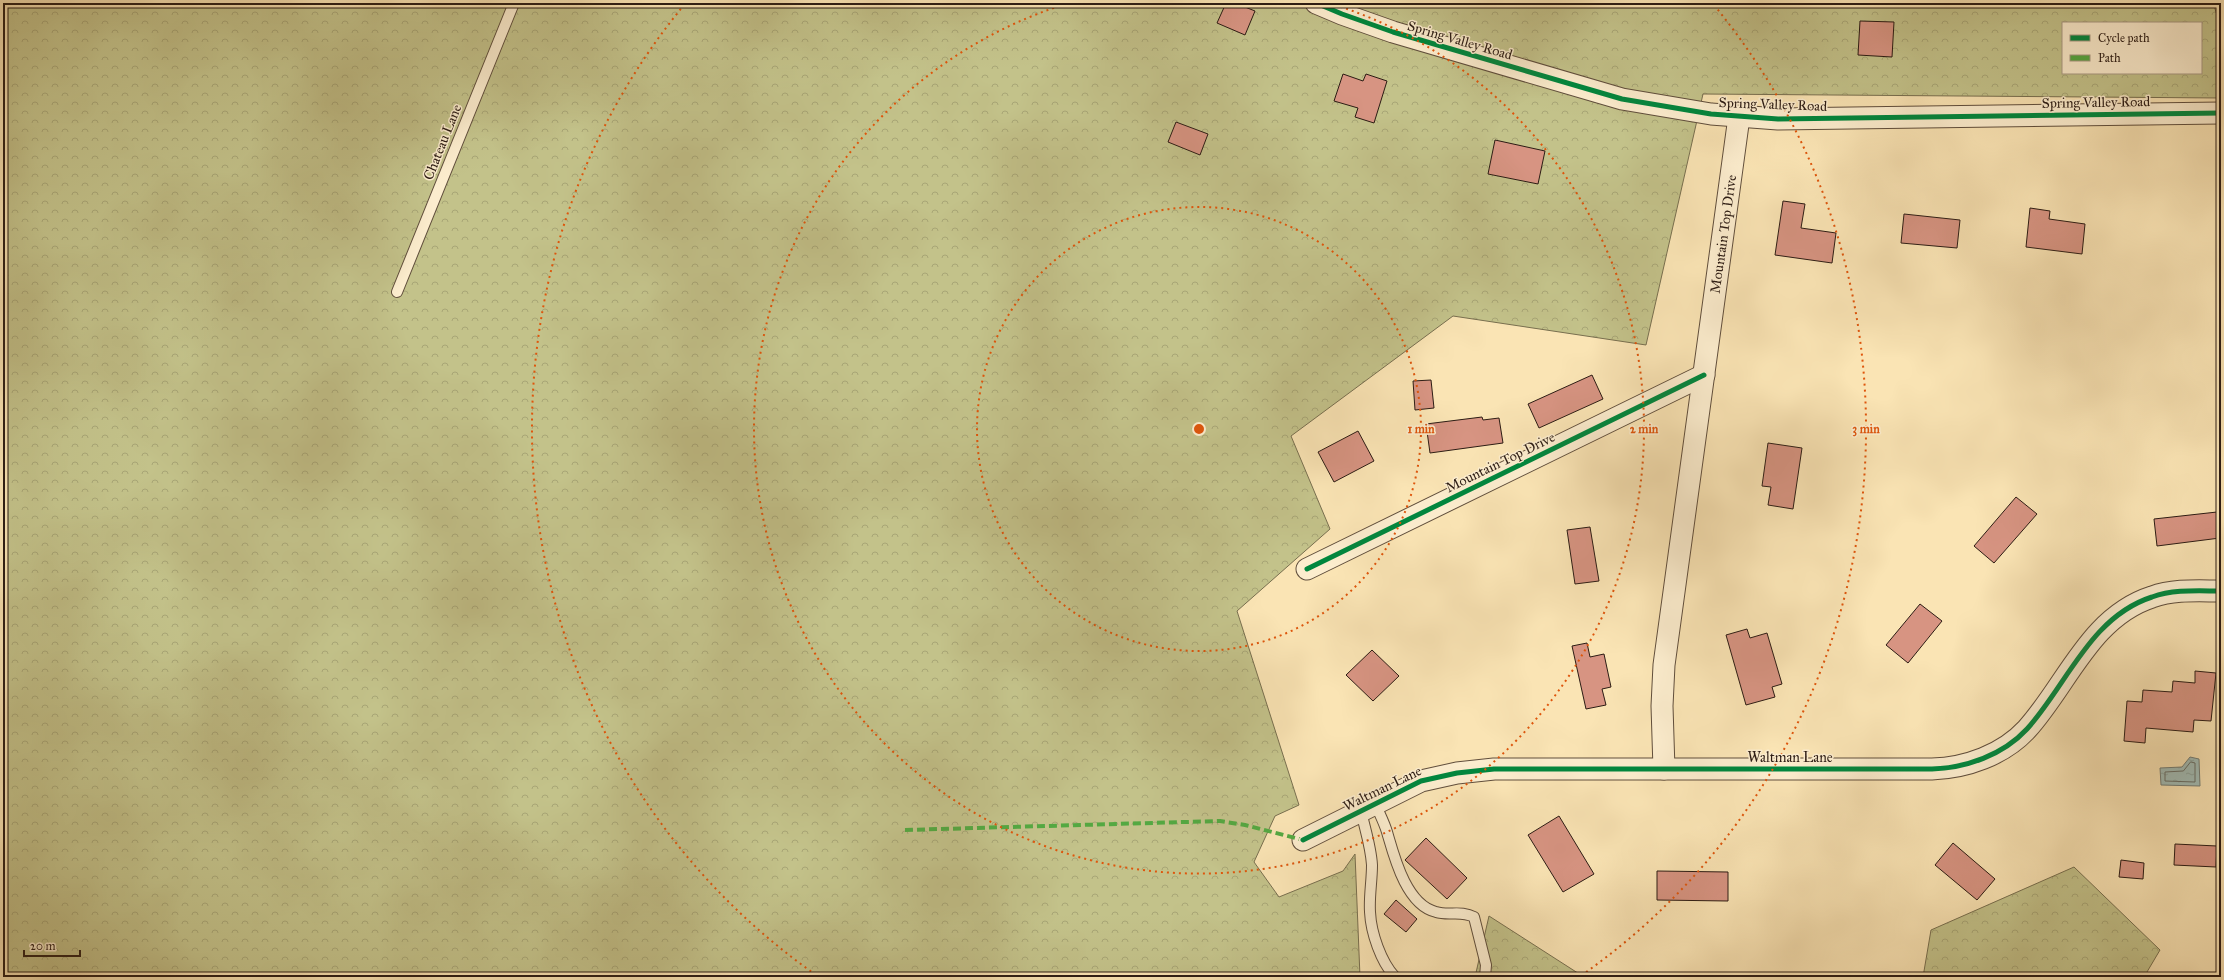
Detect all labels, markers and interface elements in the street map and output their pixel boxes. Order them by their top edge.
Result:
street label: Spring Valley Road [1405,17,1514,64]
legend [2062,22,2202,74]
text: Cycle path [2098,31,2150,45]
text: Path [2098,51,2121,65]
street label: Spring Valley Road [2042,93,2150,112]
street label: Spring Valley Road [1718,94,1827,115]
street label: Chateau Lane [420,102,465,182]
street label: Mountain Top Drive [1707,173,1740,295]
centre of rings [1192,422,1206,436]
text: 1 min [1407,422,1435,436]
text: 2 min [1630,422,1659,436]
text: 3 min [1852,422,1880,437]
street label: Mountain Top Drive [1443,429,1558,496]
street label: Waltman Lane [1747,749,1833,766]
street label: Waltman Lane [1340,762,1424,815]
scale bar [24,932,80,958]
text: 20 m [30,939,56,953]

